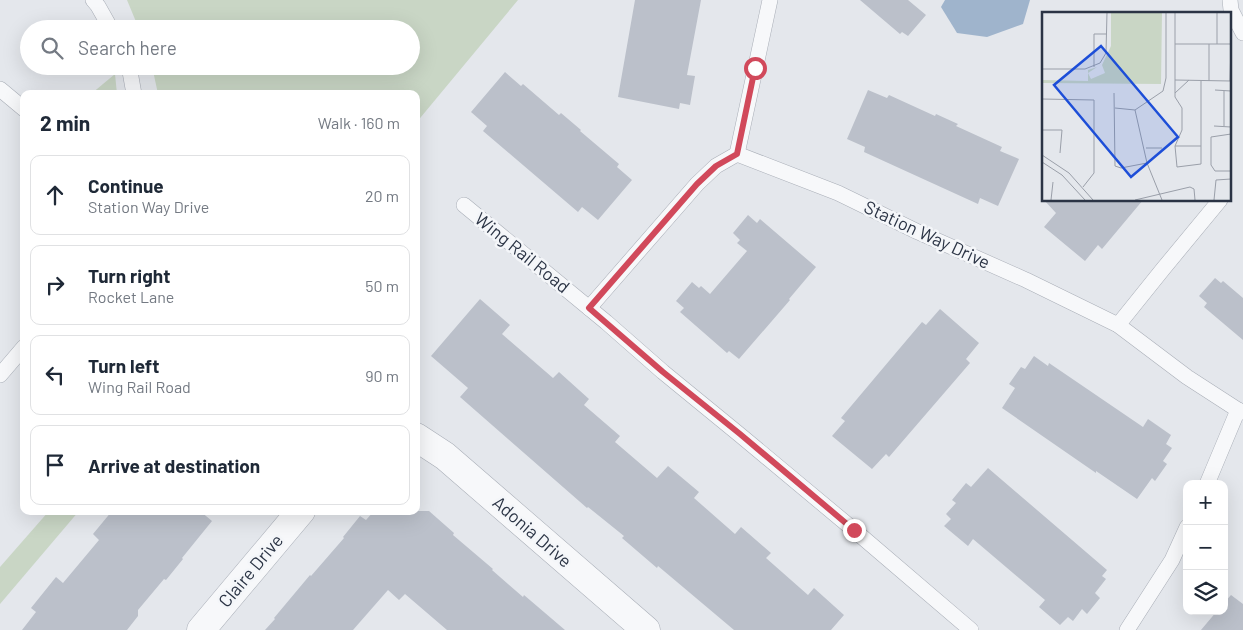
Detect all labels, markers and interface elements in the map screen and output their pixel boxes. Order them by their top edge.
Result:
inset map [1042,12,1230,201]
search box [20,20,420,75]
icon: search [38,34,66,62]
text: Search here [78,36,177,59]
route start [744,57,767,80]
text: 2 min [40,110,90,135]
text: Walk · 160 m [318,113,400,132]
text: Continue [88,174,164,197]
icon: ahead [41,181,69,209]
text: 20 m [365,186,399,205]
street label: Station Way Drive [861,195,994,273]
text: Station Way Drive [88,197,209,216]
street label: Wing Rail Road [471,207,574,297]
text: Turn right [88,264,170,287]
icon: right [41,271,69,299]
text: 50 m [365,276,399,295]
text: Rocket Lane [88,287,174,306]
text: Turn left [88,354,159,377]
icon: left [41,361,69,389]
text: 90 m [365,366,399,385]
text: Wing Rail Road [88,377,191,396]
icon: arrive [41,451,69,479]
text: Arrive at destination [88,454,260,477]
map controls [1183,480,1228,615]
button: + [1183,480,1228,525]
street label: Adonia Drive [489,491,577,572]
route end [843,519,866,542]
button: − [1183,525,1228,570]
street label: Claire Drive [213,529,287,611]
button: layers [1183,570,1228,615]

